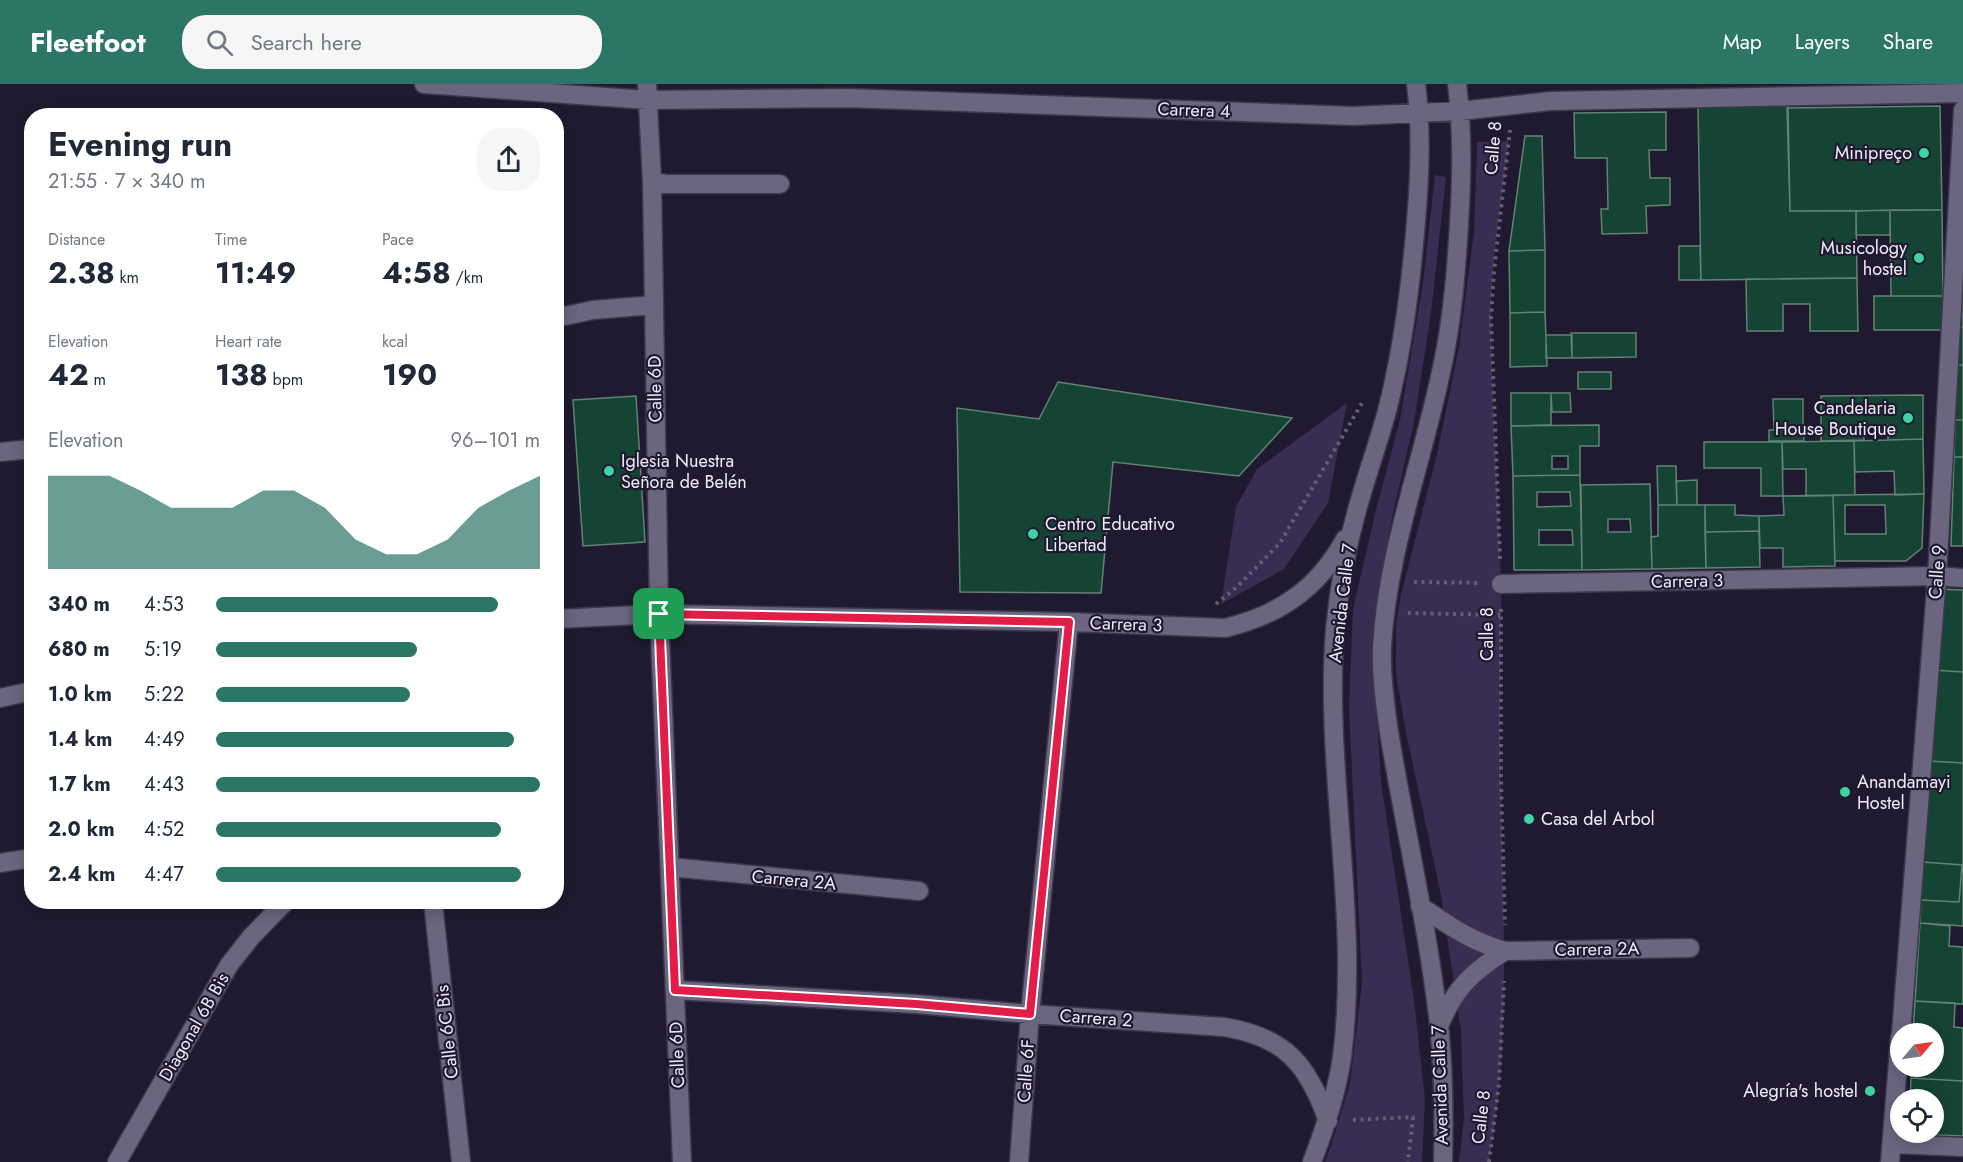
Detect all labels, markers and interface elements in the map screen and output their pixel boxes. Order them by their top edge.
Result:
search box [182,15,602,69]
text: Fleetfoot [30,22,146,63]
icon: search [203,26,236,59]
text: Search here [251,26,362,58]
text: Map [1723,27,1762,57]
text: Layers [1795,27,1850,57]
text: Share [1883,27,1933,57]
street label: Carrera 4 [1157,96,1231,124]
street label: Calle 8 [1478,120,1508,176]
text: Evening run [48,121,232,168]
button: share [477,128,540,191]
place label: Minipreço [1835,140,1912,166]
marker: Minipreço [1917,146,1931,160]
text: 21:55 · 7 × 340 m [48,167,206,196]
text: Distance [48,228,105,251]
text: Time [215,228,247,251]
text: Pace [382,228,414,251]
place label: Musicology hostel [1820,235,1907,282]
text: 2.38 [48,251,115,294]
text: 11:49 [215,251,296,294]
text: 4:58 [382,251,451,294]
marker: Musicology hostel [1912,251,1926,265]
text: km [115,266,139,289]
text: /km [451,266,483,289]
text: Elevation [48,330,108,353]
text: Heart rate [215,330,282,353]
text: kcal [382,330,408,353]
text: 42 [48,353,89,396]
text: 138 [215,353,268,396]
text: 190 [382,353,437,396]
street label: Calle 6D [641,356,669,422]
text: m [89,368,106,391]
text: bpm [268,368,303,391]
place label: Candelaria House Boutique [1775,395,1896,442]
marker: Candelaria House Boutique [1901,411,1915,425]
text: Elevation [48,426,123,455]
text: 96–101 m [451,426,540,455]
place label: Iglesia Nuestra Señora de Belén [621,448,747,495]
marker: Iglesia Nuestra Señora de Belén [602,464,616,478]
place label: Centro Educativo Libertad [1045,511,1175,558]
marker: Centro Educativo Libertad [1026,527,1040,541]
street label: Avenida Calle 7 [1322,541,1362,664]
street label: Calle 9 [1922,544,1952,600]
street label: Carrera 3 [1651,567,1724,595]
pin [633,588,684,639]
text: 340 m [48,590,110,619]
text: 4:53 [144,590,184,619]
icon: arrive [642,597,675,630]
street label: Calle 8 [1474,607,1500,661]
street label: Carrera 3 [1089,610,1163,638]
text: 680 m [48,635,110,664]
text: 5:19 [144,635,182,664]
text: 1.0 km [48,680,112,709]
text: 5:22 [144,680,184,709]
text: 1.4 km [48,725,113,754]
text: 4:49 [144,725,185,754]
place label: Anandamayi Hostel [1857,769,1951,816]
text: 1.7 km [48,770,111,799]
text: 4:43 [144,770,184,799]
marker: Anandamayi Hostel [1838,785,1852,799]
place label: Casa del Arbol [1541,806,1655,832]
marker: Casa del Arbol [1522,812,1536,826]
text: 2.0 km [48,815,115,844]
text: 4:52 [144,815,184,844]
text: 2.4 km [48,860,115,889]
text: 4:47 [144,860,184,889]
street label: Carrera 2A [751,863,837,897]
street label: Carrera 2A [1554,935,1640,963]
street label: Diagonal 6B Bis [152,968,236,1086]
street label: Calle 6C Bis [429,984,465,1080]
street label: Carrera 2 [1059,1002,1133,1034]
street label: Calle 6D [663,1021,691,1089]
north arrow [1890,1023,1944,1077]
map controls [1890,1023,1944,1143]
street label: Avenida Calle 7 [1425,1024,1455,1145]
street label: Calle 6F [1011,1039,1041,1103]
place label: Alegría's hostel [1743,1078,1858,1104]
marker: Alegría's hostel [1863,1084,1877,1098]
street label: Calle 8 [1465,1089,1497,1145]
button: locate [1890,1089,1944,1143]

